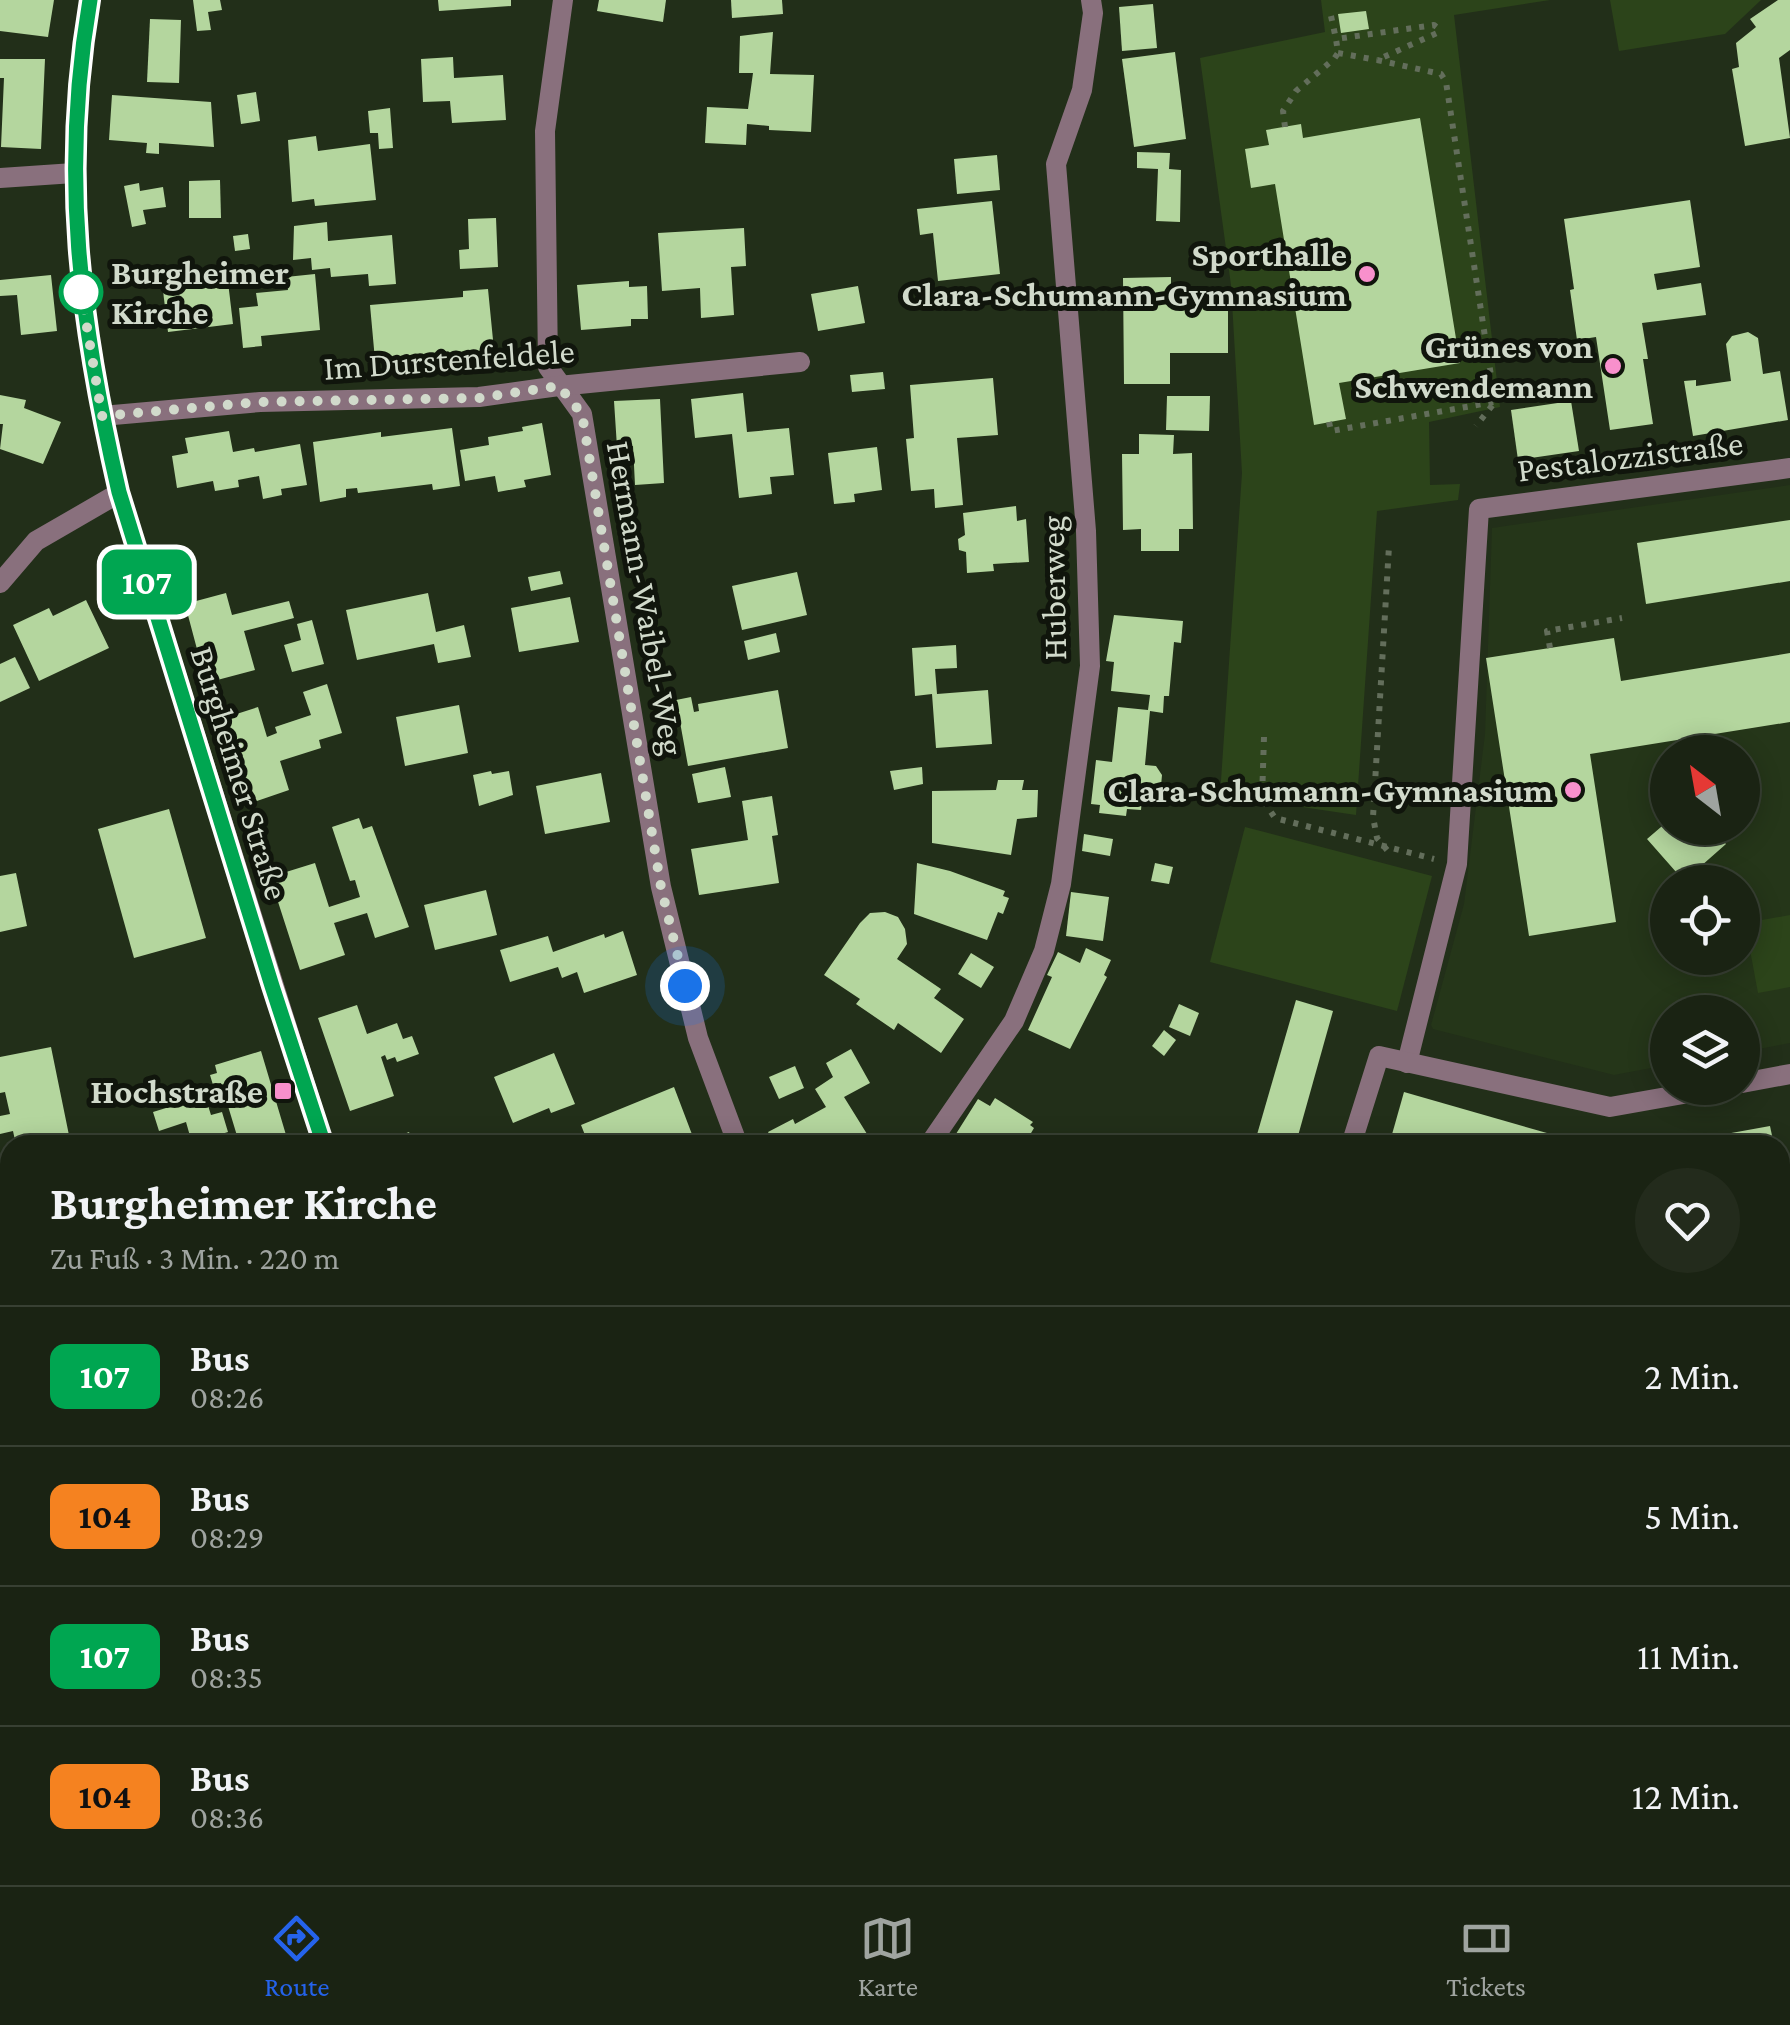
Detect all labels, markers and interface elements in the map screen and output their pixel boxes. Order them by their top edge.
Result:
place label: Sporthalle Clara-Schumann-Gymnasium [901,235,1347,314]
place label: Burgheimer Kirche [111,253,289,332]
marker: Sporthalle Clara-Schumann-Gymnasium [1356,263,1378,285]
marker: Burgheimer Kirche [60,271,102,313]
place label: Grünes von Schwendemann [1354,327,1593,406]
street label: Im Durstenfeldele [322,331,576,388]
marker: Grünes von Schwendemann [1602,355,1624,377]
street label: Pestalozzistraße [1515,423,1745,490]
street label: Hermann-Waibel-Weg [599,438,692,758]
street label: Huberweg [1033,515,1074,661]
line badge: 107 [90,550,204,614]
text: 107 [122,563,172,602]
street label: Burgheimer Straße [182,642,297,905]
north arrow [1650,735,1760,845]
map controls [1650,735,1760,1105]
place label: Clara-Schumann-Gymnasium [1107,771,1553,810]
marker: Clara-Schumann-Gymnasium [1562,779,1584,801]
button: locate [1650,865,1760,975]
your location [660,961,710,1011]
button: layers [1650,995,1760,1105]
place label: Hochstraße [90,1072,263,1111]
marker: Hochstraße [272,1080,294,1102]
button: heart [1635,1168,1740,1273]
text: Burgheimer Kirche [50,1176,437,1229]
text: Zu Fuß · 3 Min. · 220 m [50,1240,340,1276]
text: Bus [190,1337,249,1379]
text: 2 Min. [1644,1355,1740,1397]
text: 107 [80,1357,130,1396]
text: 08:26 [190,1379,264,1415]
text: Bus [190,1477,249,1519]
text: 5 Min. [1644,1495,1740,1537]
text: 104 [78,1497,132,1536]
text: 08:29 [190,1519,264,1555]
text: Bus [190,1617,249,1659]
text: 11 Min. [1637,1635,1740,1677]
text: 107 [80,1637,130,1676]
text: 08:35 [190,1659,263,1695]
text: Bus [190,1757,249,1799]
text: 12 Min. [1632,1775,1740,1817]
text: 104 [78,1777,132,1816]
text: 08:36 [190,1799,264,1835]
tab: Route [264,1911,329,2002]
tab: Karte [858,1911,918,2002]
tab: Tickets [1446,1911,1526,2002]

